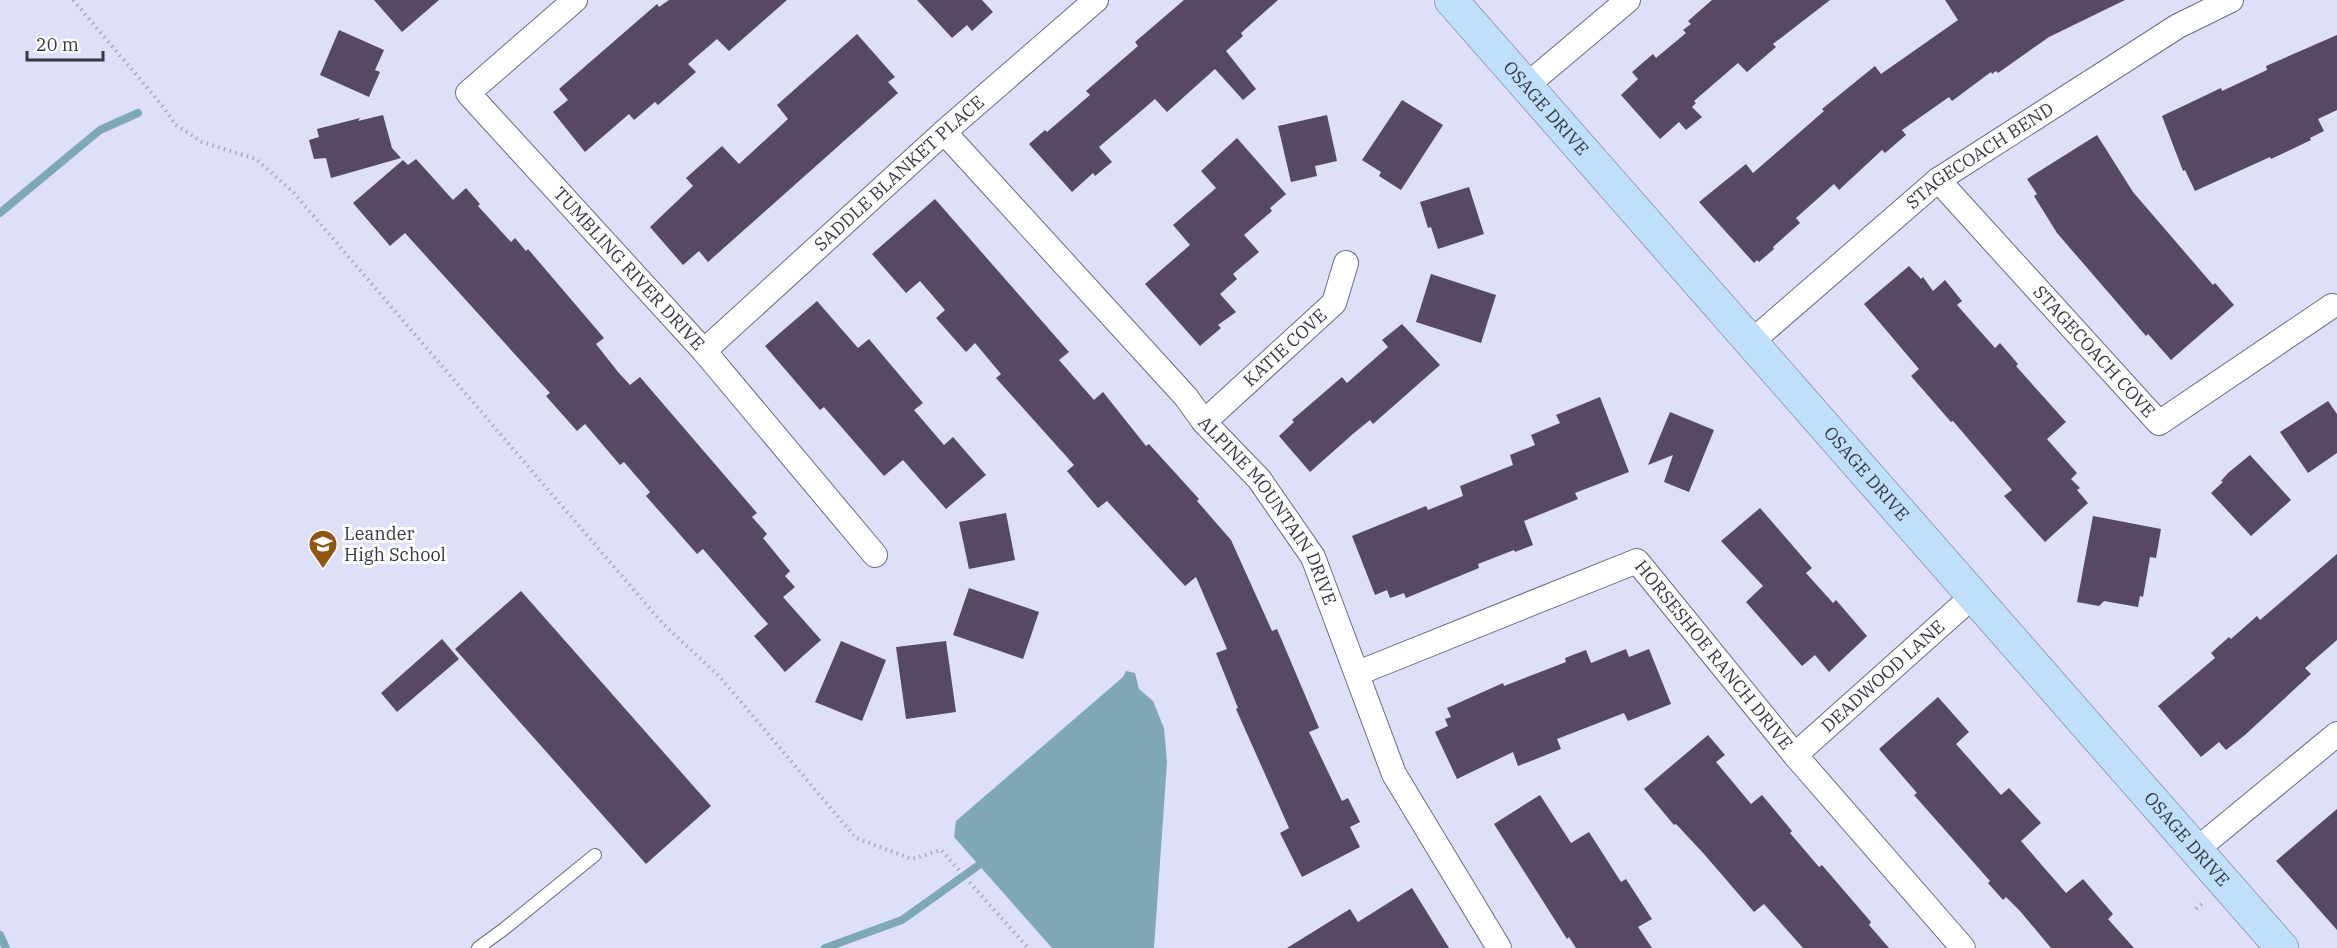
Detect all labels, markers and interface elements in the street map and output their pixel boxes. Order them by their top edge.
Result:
scale bar [27,24,104,62]
text: 20 m [36,33,79,56]
street label: OSAGE DRIVE [1499,56,1594,160]
street label: SADDLE BLANKET PLACE [809,90,989,256]
street label: STAGECOACH BEND [1901,97,2058,214]
street label: TUMBLING RIVER DRIVE [549,182,710,355]
street label: STAGECOACH COVE [2028,280,2160,422]
street label: KATIE COVE [1238,303,1331,391]
street label: ALPINE MOUNTAIN DRIVE [1193,411,1342,608]
street label: OSAGE DRIVE [1819,421,1914,526]
place label: Leander High School [344,522,446,566]
school or university icon: Leander High School [307,528,339,570]
street label: HORSESHOE RANCH DRIVE [1630,555,1798,754]
street label: DEADWOOD LANE [1816,615,1949,737]
street label: OSAGE DRIVE [2139,787,2235,891]

